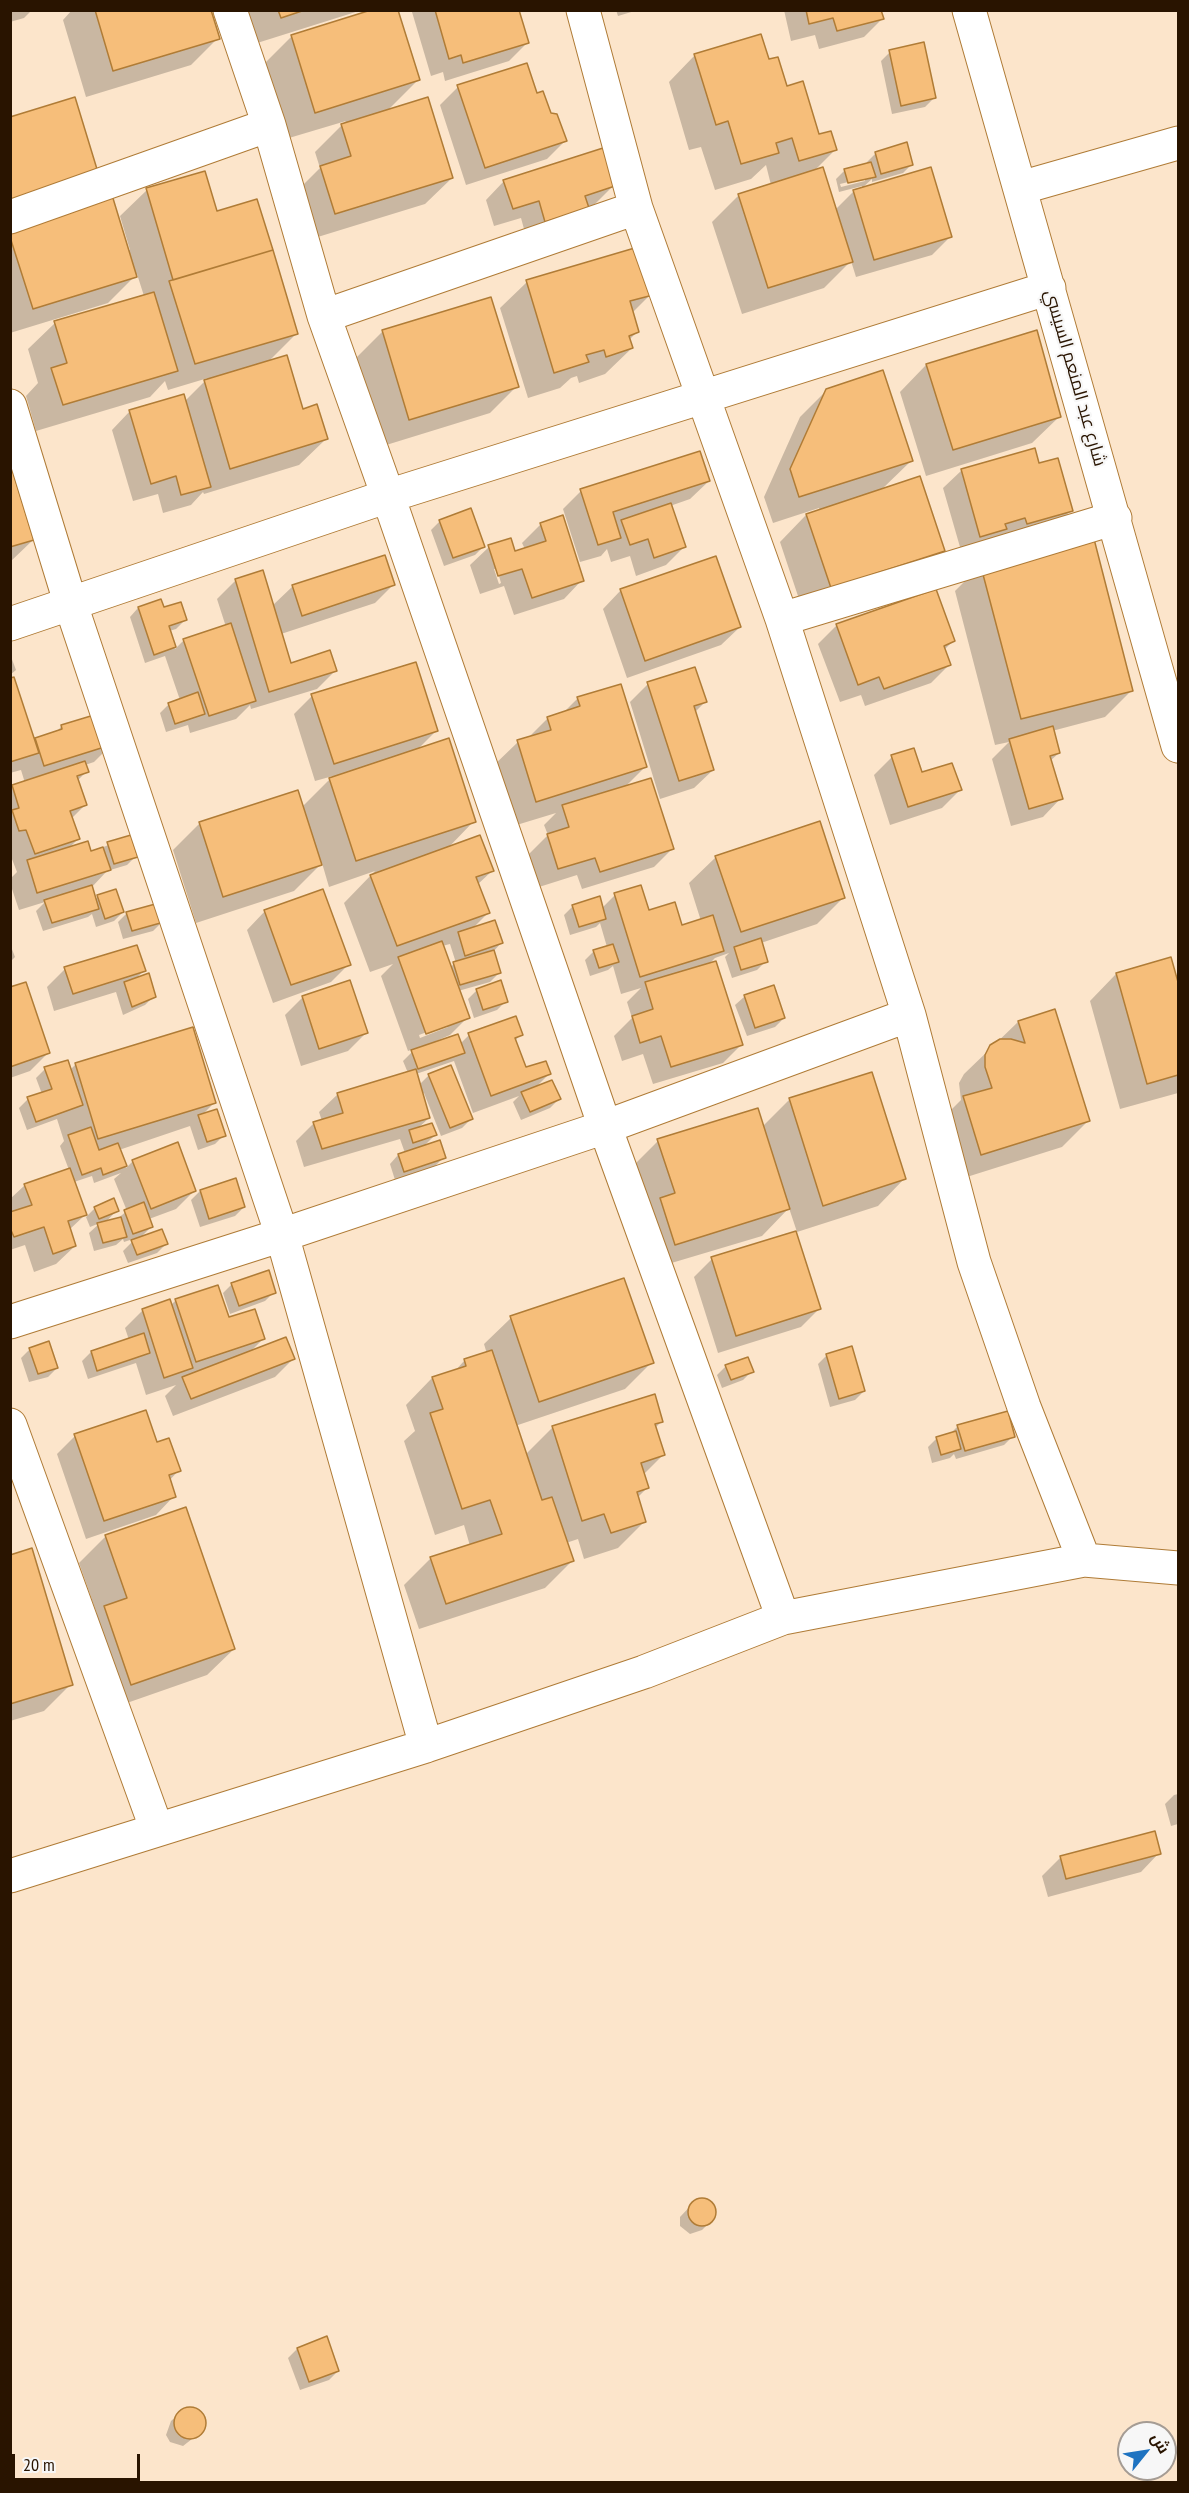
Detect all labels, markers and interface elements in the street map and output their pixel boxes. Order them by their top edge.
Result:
street label: شارع عبد المنعم السيسي [1039,287,1111,469]
north arrow [1117,2421,1177,2481]
text: ش [1147,2429,1175,2457]
scale bar [15,2442,142,2480]
text: 20 m [23,2453,55,2476]

